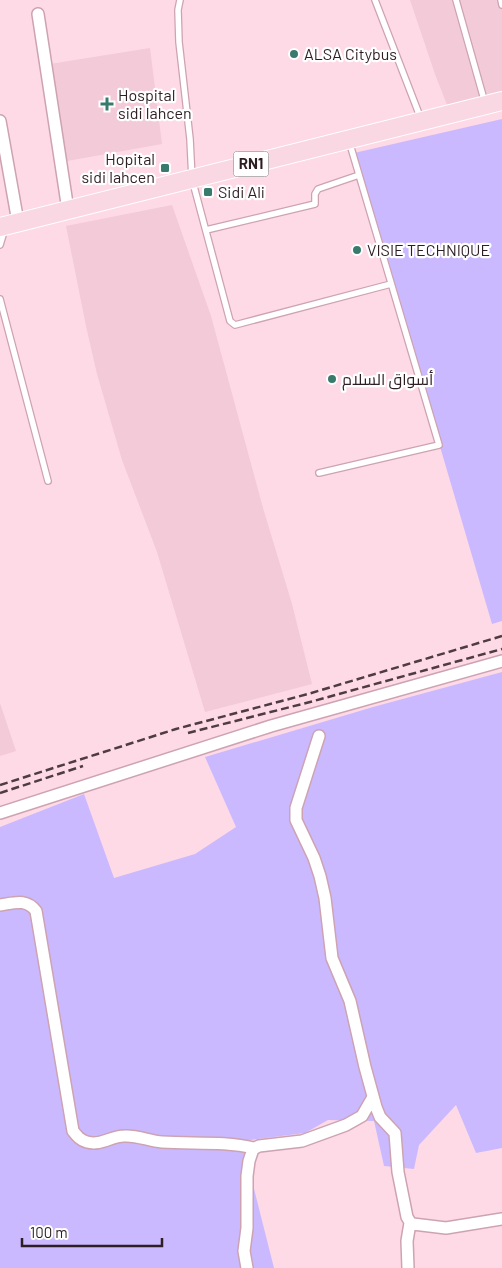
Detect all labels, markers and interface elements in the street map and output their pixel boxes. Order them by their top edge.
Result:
place label: ALSA Citybus [304,44,397,63]
marker: ALSA Citybus [288,48,300,60]
place label: Hospital sidi lahcen [118,85,192,122]
marker: Hospital sidi lahcen [100,97,114,111]
place label: Hopital sidi lahcen [81,149,155,186]
road number: RN1 [234,152,268,176]
marker: Hopital sidi lahcen [159,162,171,174]
place label: Sidi Ali [218,182,265,201]
marker: Sidi Ali [202,186,214,198]
place label: VISIE TECHNIQUE [367,240,490,259]
marker: VISIE TECHNIQUE [351,244,363,256]
place label: أسواق السلام [342,369,433,391]
marker: أسواق السلام [326,373,338,385]
scale bar [22,1216,162,1248]
text: 100 m [30,1223,68,1241]

